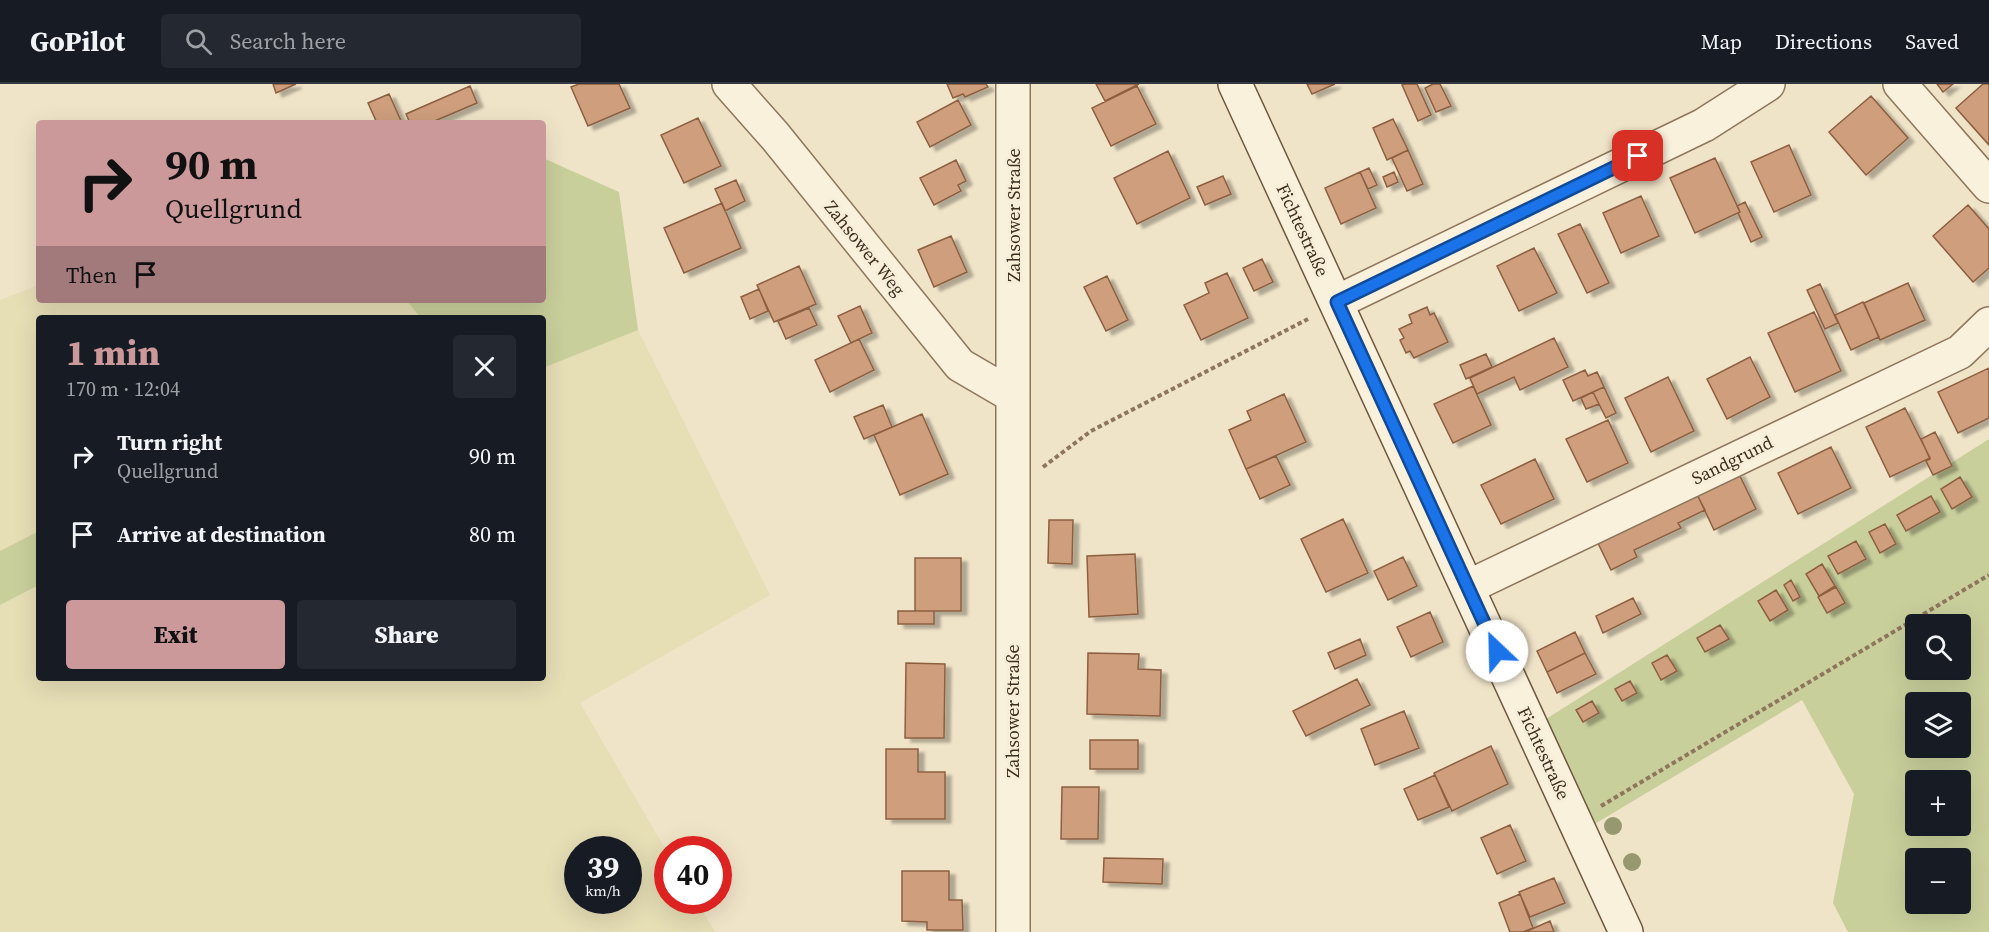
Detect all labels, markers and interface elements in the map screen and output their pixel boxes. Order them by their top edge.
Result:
search box [161,14,581,68]
text: GoPilot [30,22,125,60]
icon: search [182,25,215,58]
text: Search here [230,26,346,56]
text: Map [1701,27,1742,56]
text: Directions [1775,27,1872,56]
text: Saved [1905,27,1959,56]
pin [1612,130,1663,181]
text: 90 m [165,135,258,193]
icon: arrive [1621,139,1654,172]
icon: right [66,144,144,222]
street label: Zahsower Straße [1001,148,1026,282]
street label: Fichtestraße [1271,179,1335,281]
text: Quellgrund [165,190,302,227]
street label: Zahsower Weg [819,195,911,301]
icon: arrive [129,258,162,291]
text: Then [66,260,117,290]
text: 1 min [66,328,160,377]
button: close [453,335,516,398]
text: 170 m · 12:04 [66,375,180,403]
text: Turn right [117,427,222,457]
street label: Sandgrund [1687,430,1777,490]
icon: right [66,440,99,473]
text: 90 m [469,441,516,471]
text: Quellgrund [117,457,218,485]
icon: arrive [66,518,99,551]
text: Arrive at destination [117,519,326,549]
text: 80 m [469,519,516,549]
button: Exit [66,600,285,669]
button: Share [297,600,516,669]
map controls [1905,614,1971,914]
button: search [1905,614,1971,680]
position arrow [1465,619,1529,683]
street label: Zahsower Straße [1000,644,1025,778]
button: layers [1905,692,1971,758]
street label: Fichtestraße [1512,702,1576,804]
button: + [1905,770,1971,836]
speed limit sign: 40 [654,836,732,914]
text: 39 [587,847,619,888]
button: − [1905,848,1971,914]
text: km/h [585,880,621,901]

